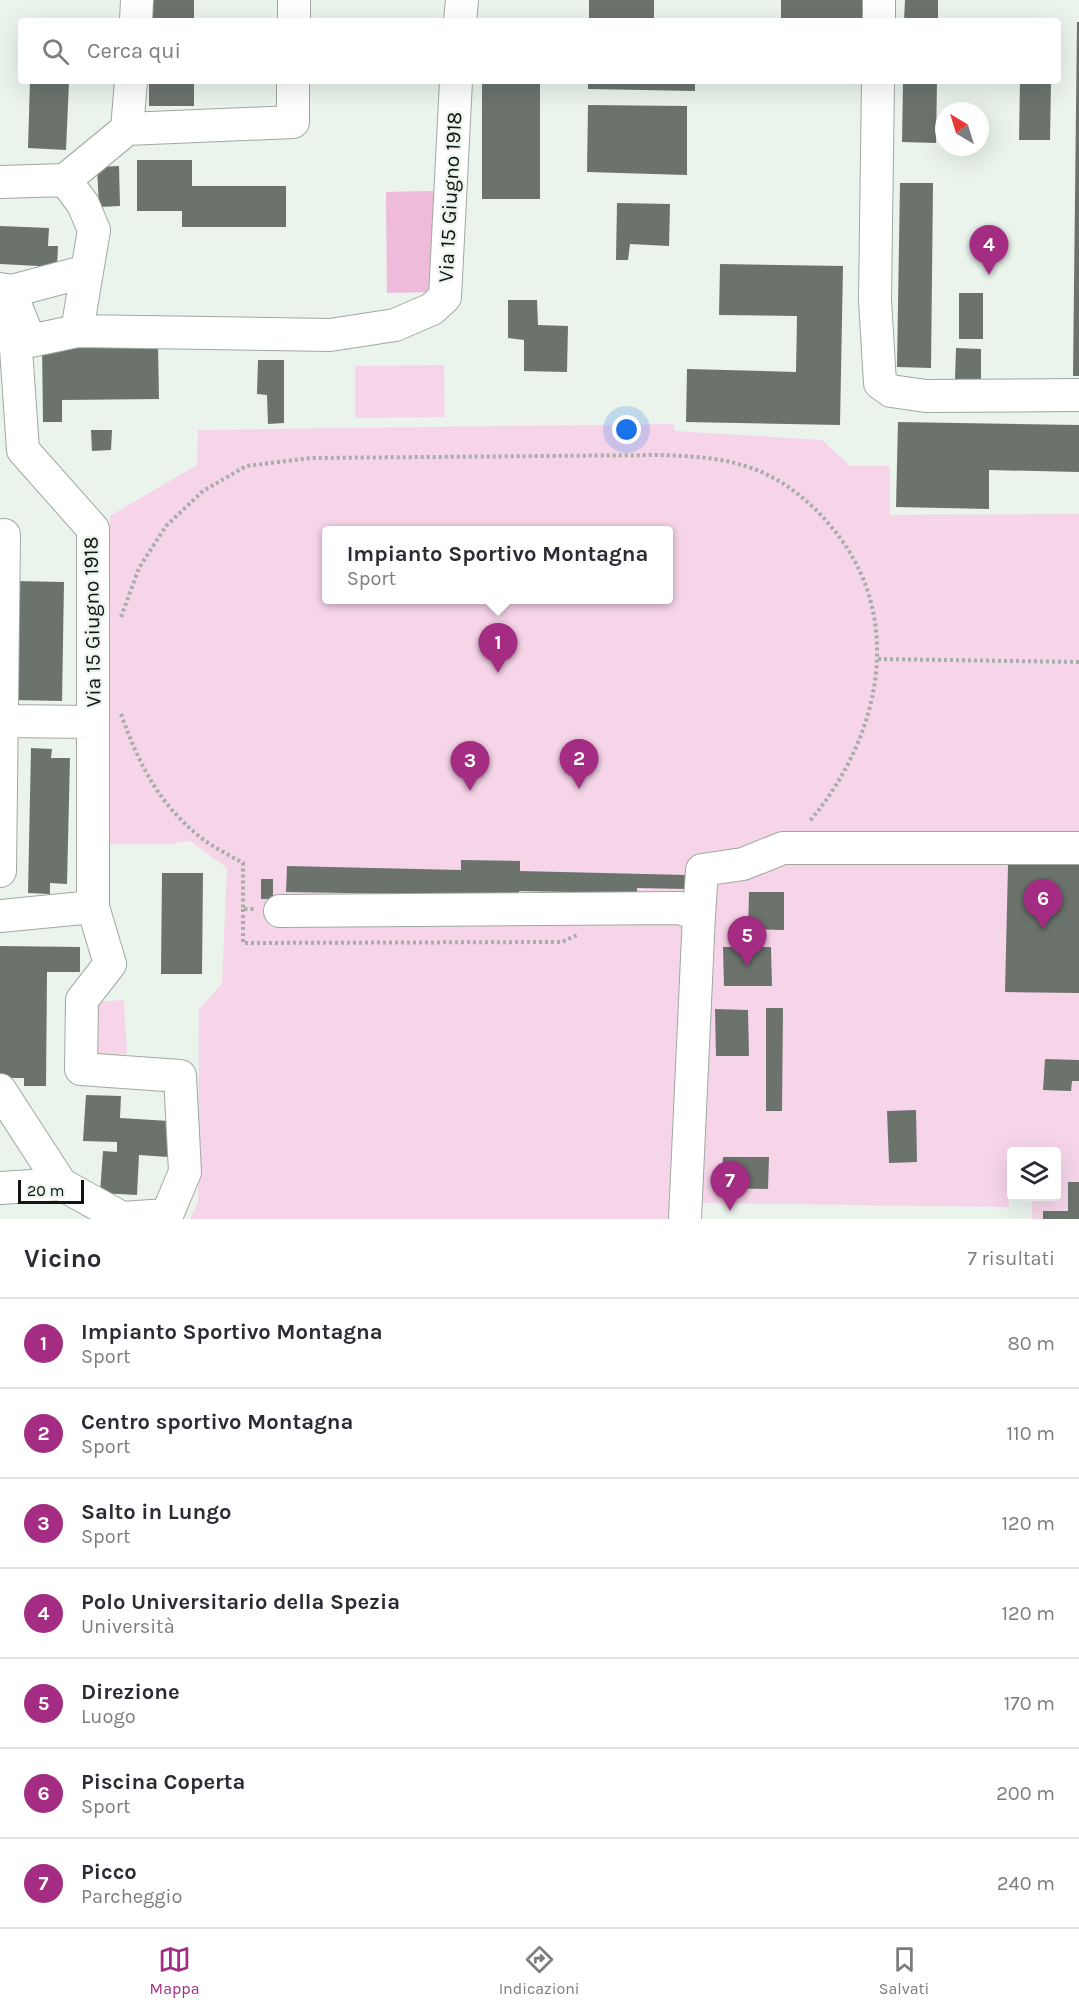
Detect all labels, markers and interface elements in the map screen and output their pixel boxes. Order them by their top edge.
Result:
search box [18,18,1061,84]
icon: search [39,35,72,68]
text: Cerca qui [87,38,181,64]
north arrow [935,102,989,156]
street label: Via 15 Giugno 1918 [434,111,466,283]
pin: 4 [970,226,1008,275]
your location [612,415,641,444]
popup [322,526,673,604]
street label: Via 15 Giugno 1918 [79,536,105,708]
text: Impianto Sportivo Montagna [347,541,648,567]
text: Sport [347,567,396,590]
pin: 1 [478,624,518,673]
pin: 2 [560,740,598,789]
pin: 3 [450,742,490,791]
pin: 6 [1024,880,1062,929]
pin: 5 [728,916,766,966]
map controls [1007,1147,1061,1201]
button: layers [1007,1147,1061,1201]
pin: 7 [710,1162,750,1211]
scale bar [18,1177,84,1204]
text: 20 m [27,1181,65,1200]
text: Vicino [24,1243,101,1274]
text: 7 risultati [967,1247,1055,1270]
text: Impianto Sportivo Montagna [81,1319,383,1345]
text: 1 [40,1332,47,1355]
text: 80 m [1007,1332,1055,1355]
text: Sport [81,1345,130,1368]
text: Centro sportivo Montagna [81,1409,353,1435]
text: 2 [37,1422,50,1445]
text: 110 m [1006,1422,1055,1445]
text: Sport [81,1435,130,1458]
text: Salto in Lungo [81,1499,231,1525]
text: 3 [37,1512,50,1535]
text: 120 m [1001,1512,1055,1535]
text: Sport [81,1525,130,1548]
text: Polo Universitario della Spezia [81,1589,400,1615]
text: 4 [38,1602,49,1625]
text: 120 m [1001,1602,1055,1625]
text: Università [81,1615,175,1638]
text: Direzione [81,1679,180,1705]
text: 5 [38,1692,49,1715]
text: 170 m [1004,1692,1055,1715]
text: Luogo [81,1705,136,1728]
text: Piscina Coperta [81,1769,245,1795]
text: 6 [37,1782,50,1805]
text: 200 m [996,1782,1055,1805]
text: Sport [81,1795,130,1818]
text: Picco [81,1859,137,1885]
text: 7 [39,1872,48,1895]
text: 240 m [997,1872,1055,1895]
text: Parcheggio [81,1885,182,1908]
tab: Mappa [150,1943,199,1998]
tab: Indicazioni [499,1943,580,1998]
tab: Salvati [879,1943,929,1998]

